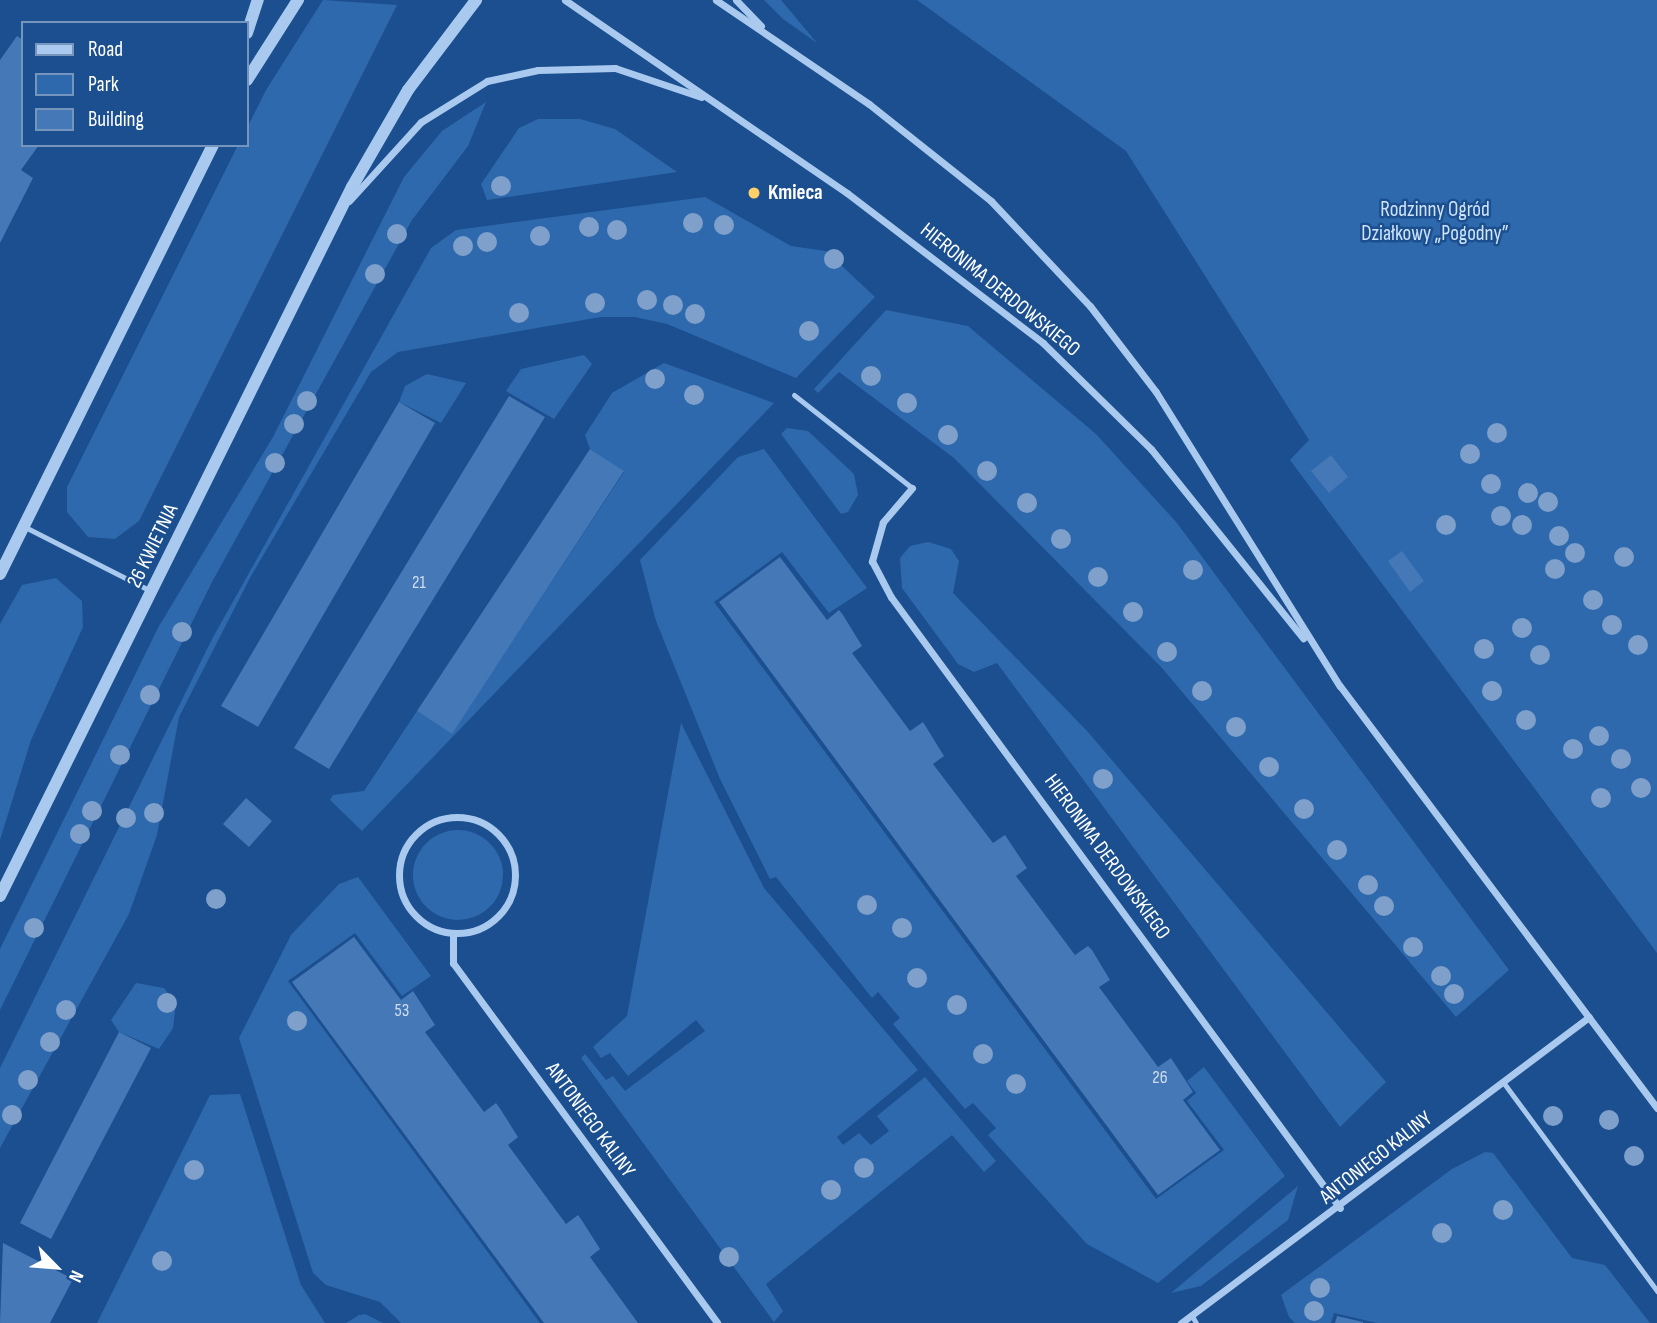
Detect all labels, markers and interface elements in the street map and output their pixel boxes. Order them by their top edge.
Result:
legend [21,21,248,147]
text: Road [88,37,123,62]
text: Park [88,72,119,97]
text: Building [88,107,144,132]
place label: Kmieca [768,180,823,206]
marker: Kmieca [746,185,762,201]
park label: Rodzinny Ogród Działkowy „Pogodny” [1361,197,1509,247]
street label: HIERONIMA DERDOWSKIEGO [915,218,1085,362]
street label: 26 KWIETNIA [122,500,184,592]
house number: 21 [412,572,426,594]
street label: HIERONIMA DERDOWSKIEGO [1039,770,1175,944]
house number: 53 [395,1000,409,1022]
street label: ANTONIEGO KALINY [540,1058,640,1182]
house number: 26 [1152,1067,1168,1089]
street label: ANTONIEGO KALINY [1315,1106,1437,1210]
north arrow [21,1232,91,1302]
text: N [63,1267,88,1286]

